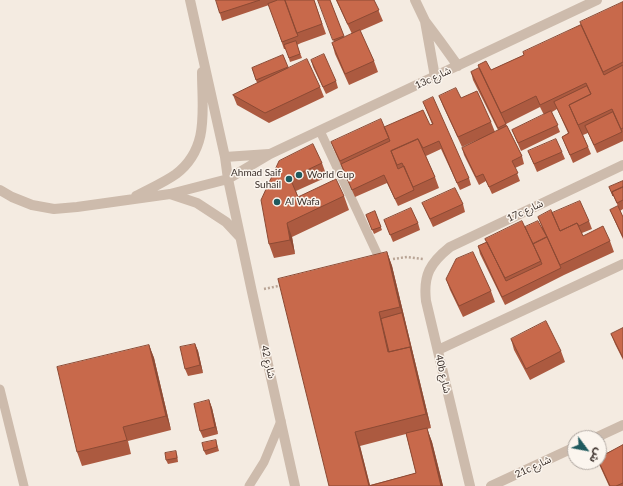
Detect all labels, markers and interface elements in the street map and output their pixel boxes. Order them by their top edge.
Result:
street label: 13c شارع [413,64,453,92]
place label: Ahmad Saif Suhail [231,167,281,190]
place label: World Cup [307,169,354,181]
marker: World Cup [294,170,304,180]
marker: Ahmad Saif Suhail [284,174,294,184]
place label: Al Wafa [285,196,320,208]
marker: Al Wafa [272,197,282,207]
street label: 17c شارع [505,197,545,225]
street label: شارع 42 [258,344,278,380]
street label: 40b شارع [433,354,453,394]
north arrow [567,430,607,470]
text: ش [587,446,606,466]
street label: 21c شارع [513,453,553,481]

